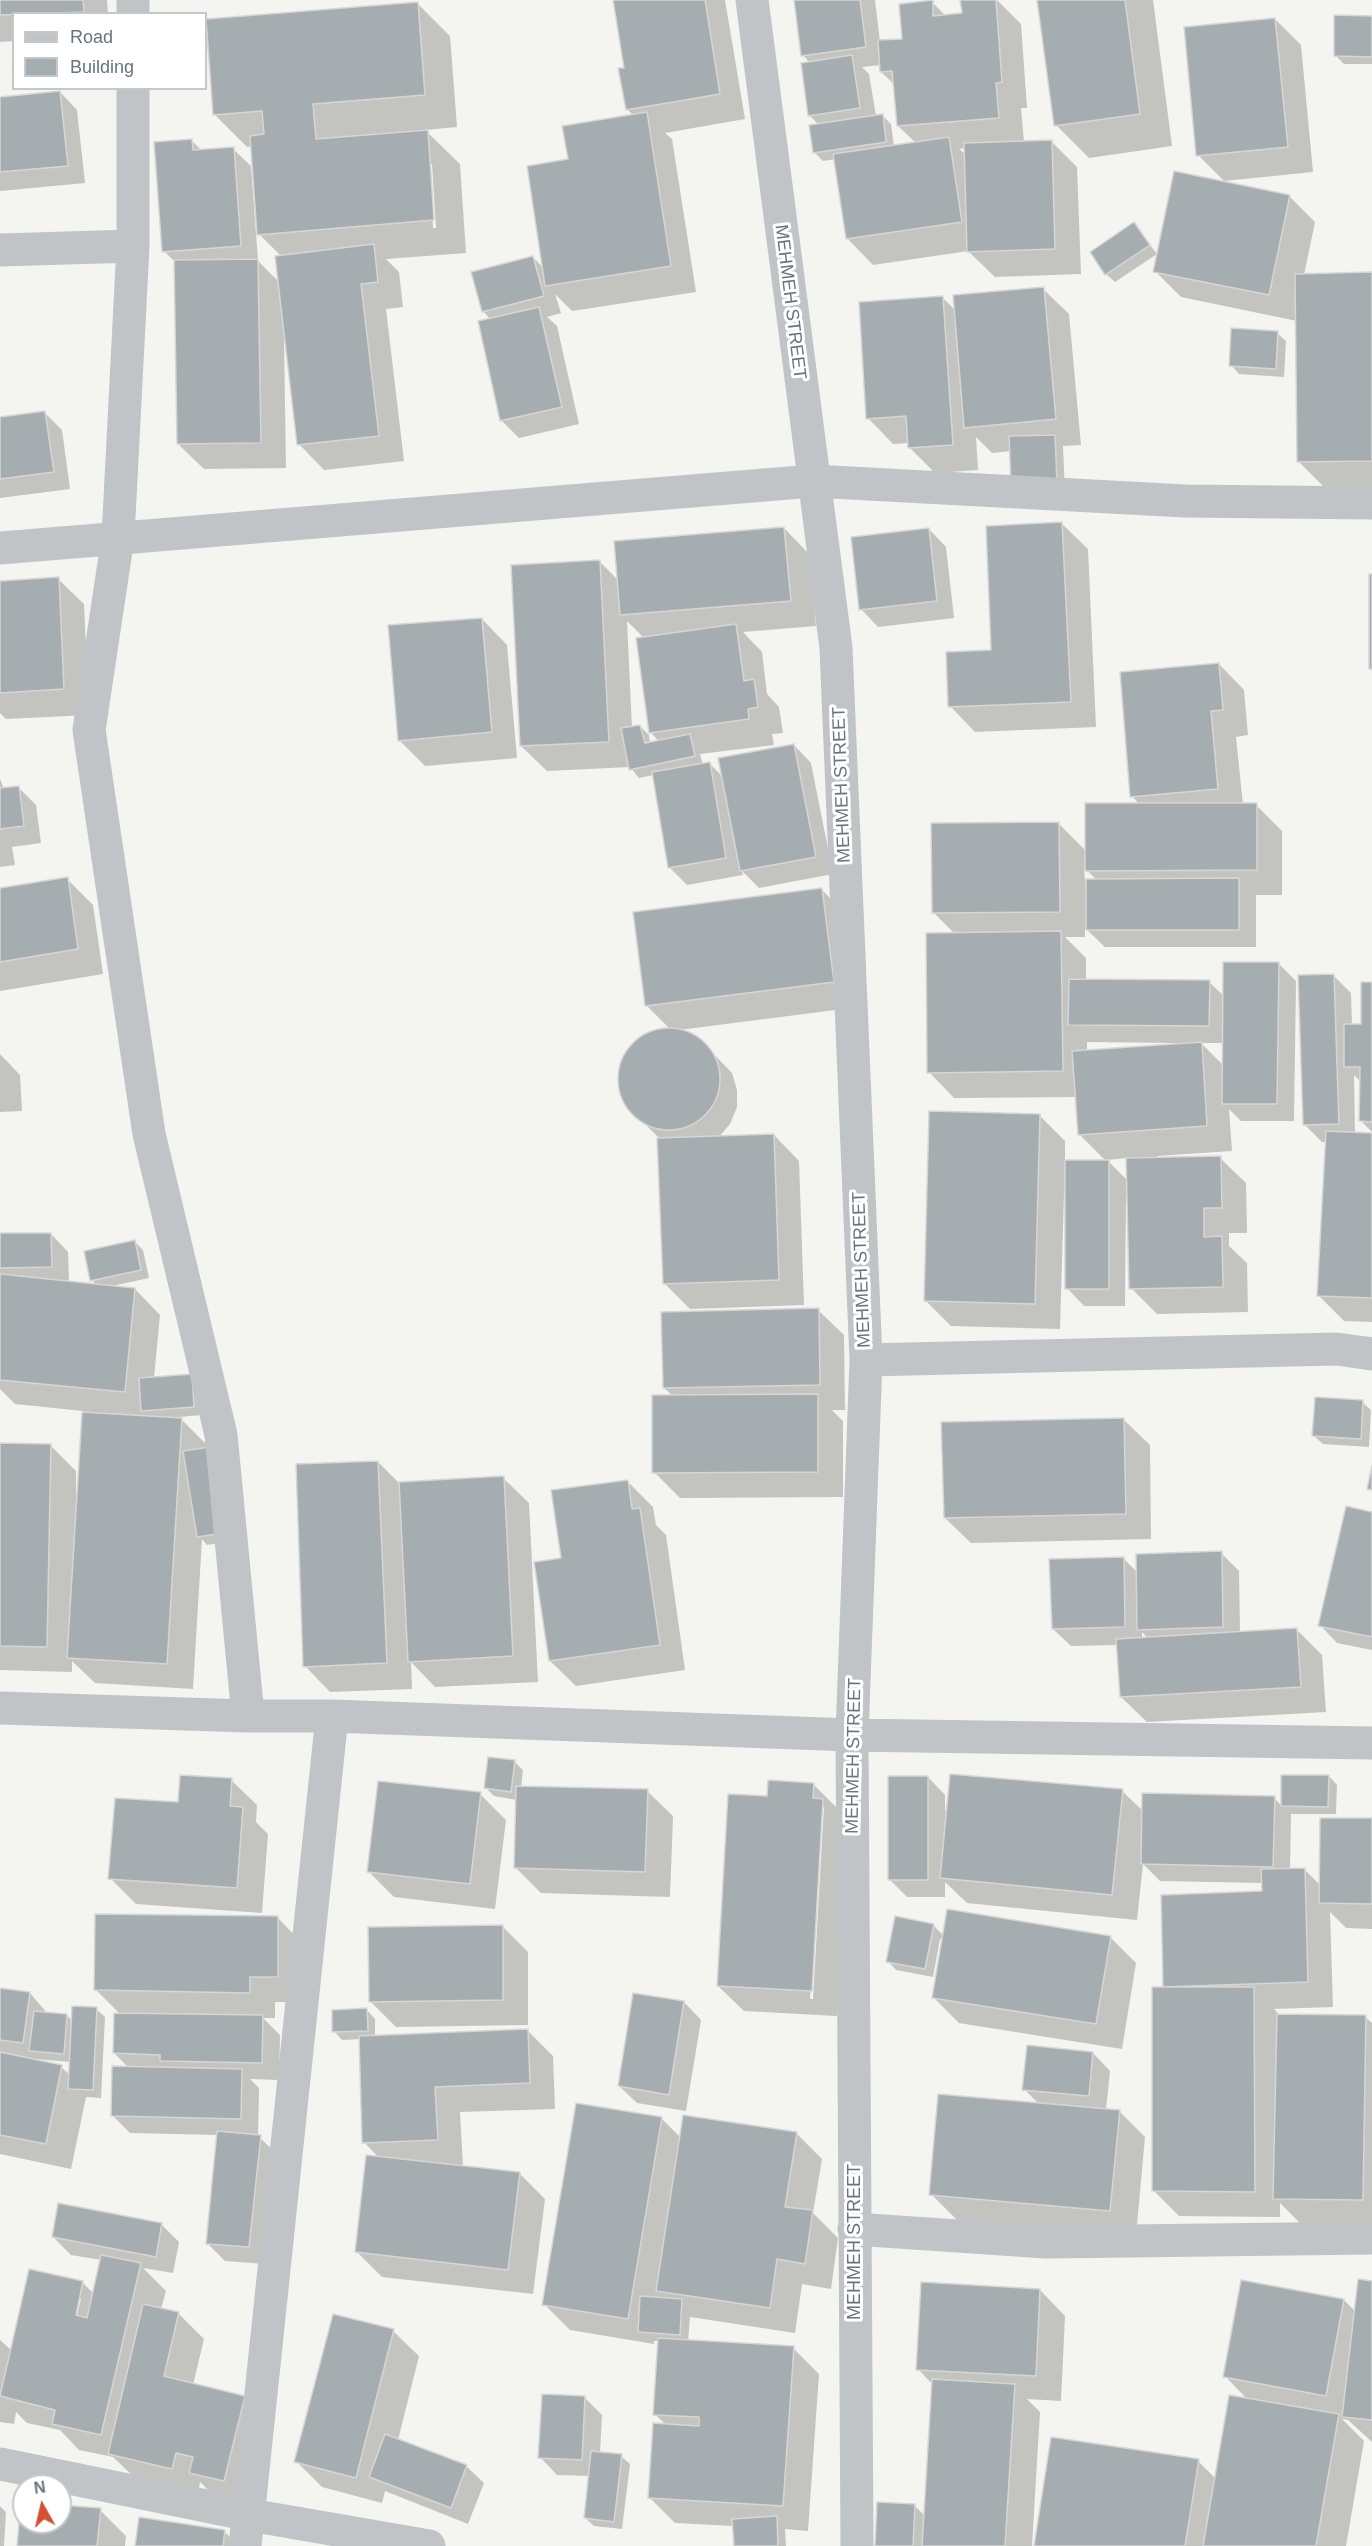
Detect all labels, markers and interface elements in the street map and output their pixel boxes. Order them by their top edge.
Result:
legend [12,12,207,90]
text: Road [70,27,113,47]
text: Building [70,57,134,77]
street label: MEHMEH STREET [770,223,810,381]
street label: MEHMEH STREET [828,707,856,863]
street label: MEHMEH STREET [848,1192,876,1348]
street label: MEHMEH STREET [842,1678,866,1834]
street label: MEHMEH STREET [844,2164,866,2320]
north arrow [12,2474,72,2534]
text: N [33,2478,47,2497]

